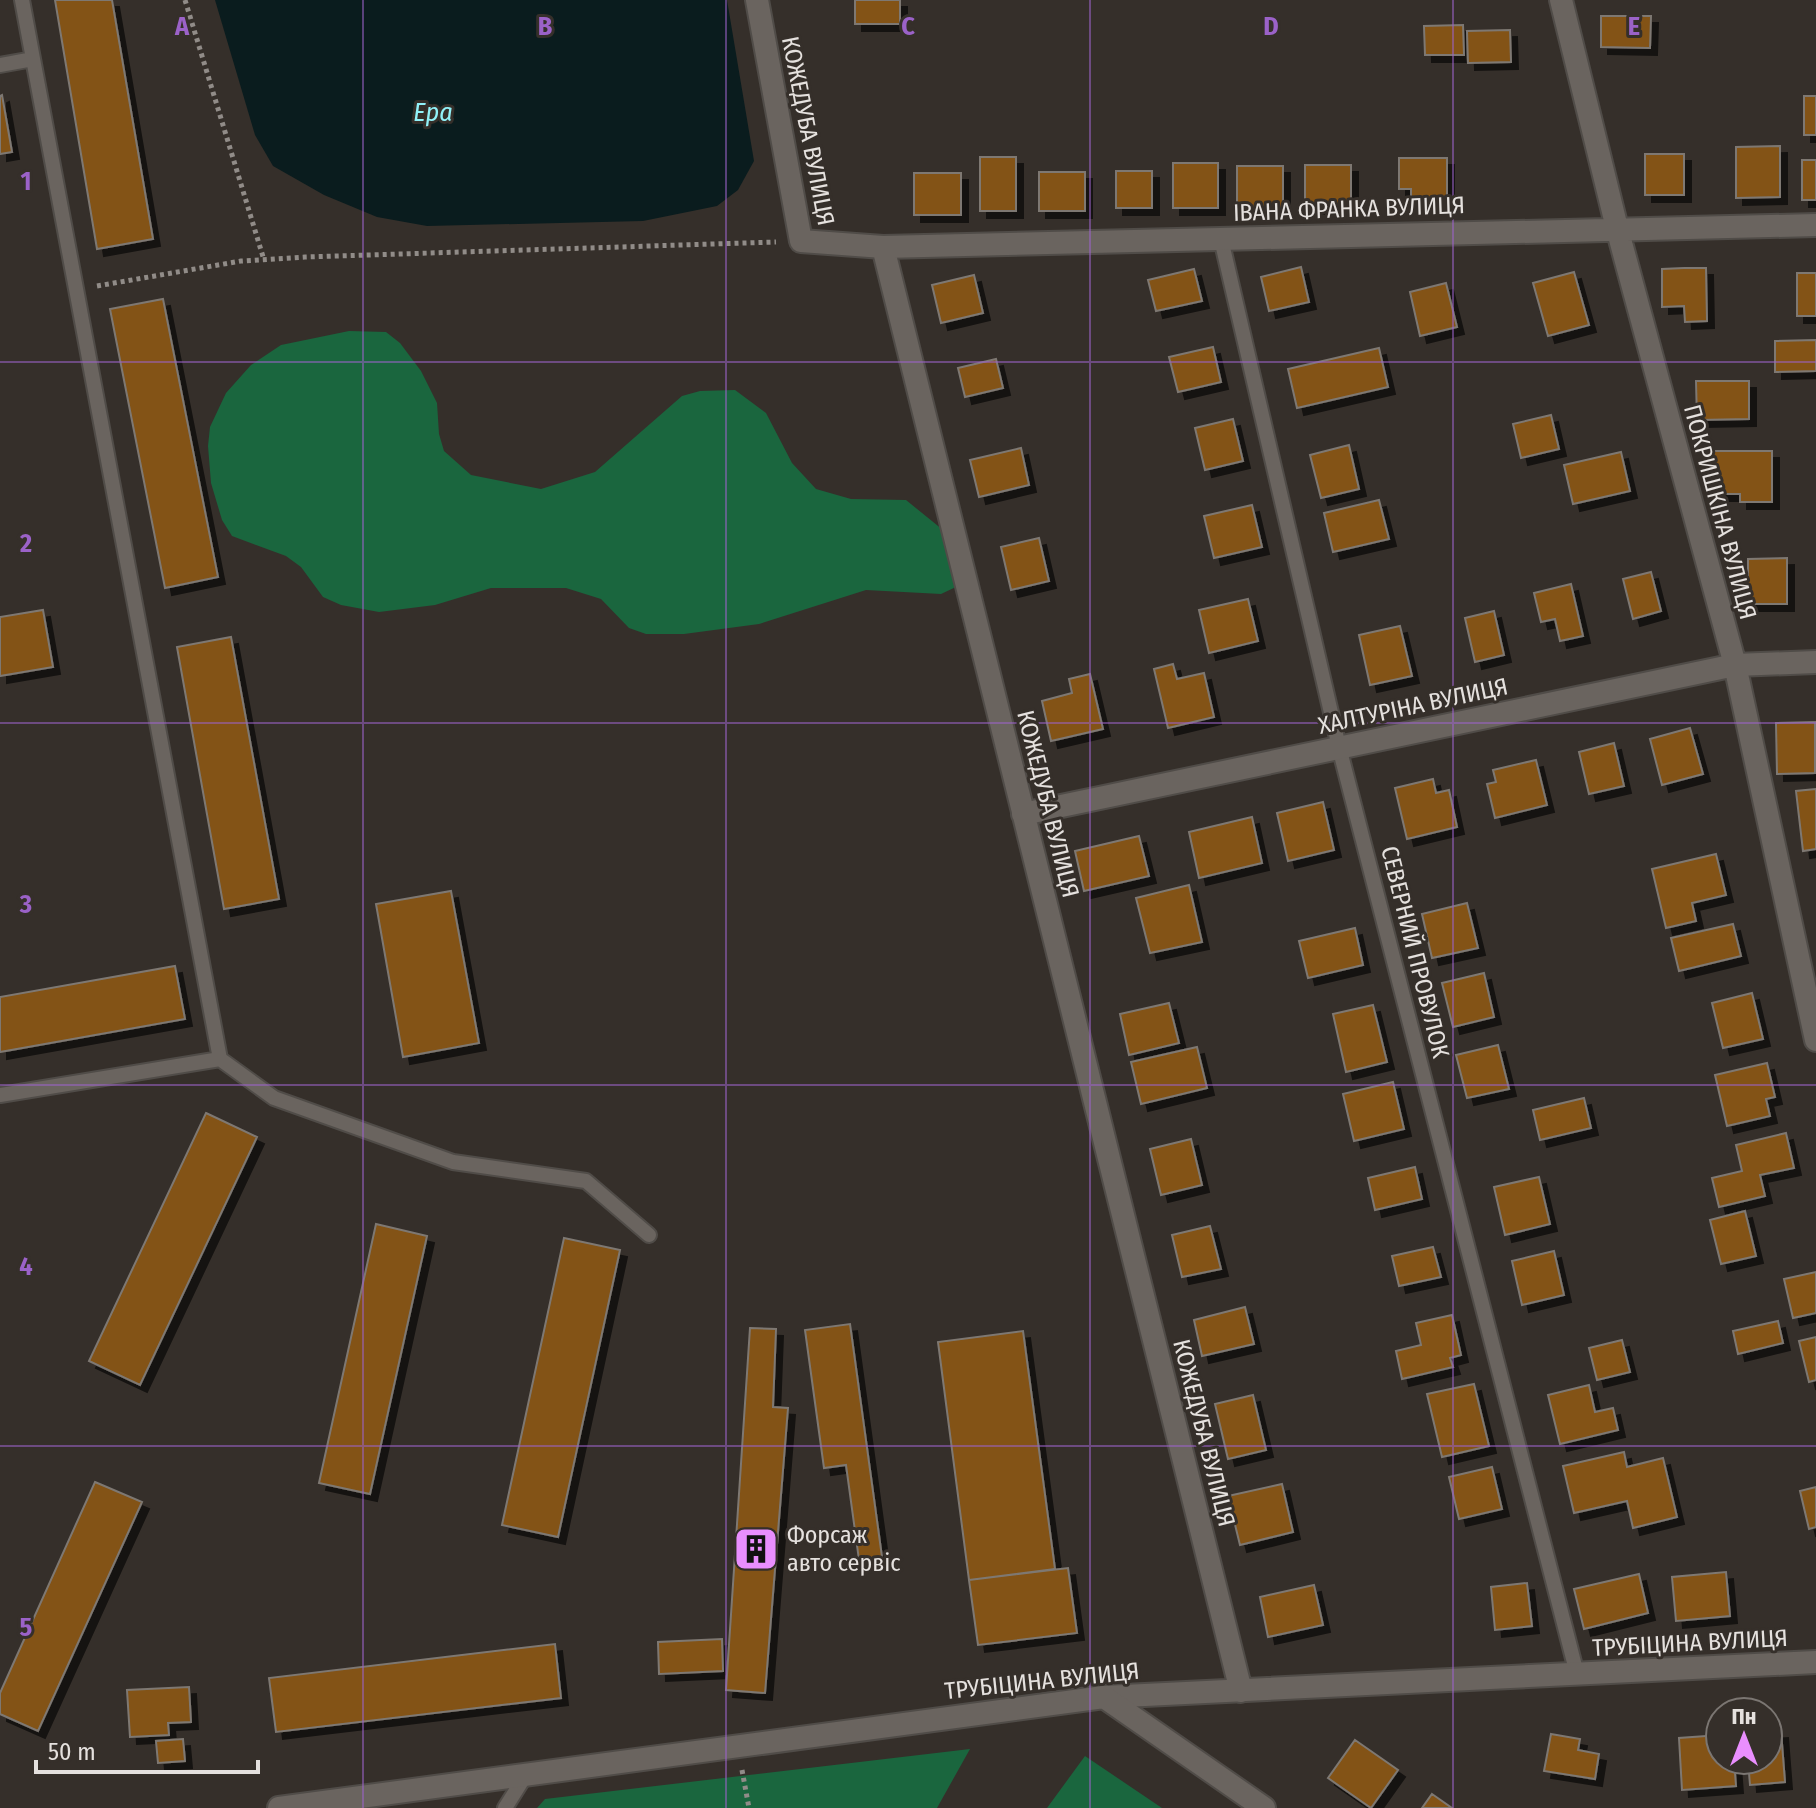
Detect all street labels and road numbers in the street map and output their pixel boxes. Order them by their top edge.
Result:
street label: КОЖЕДУБА ВУЛИЦЯ [776,34,840,228]
street label: ІВАНА ФРАНКА ВУЛИЦЯ [1233,191,1465,227]
street label: ПОКРИШКІНА ВУЛИЦЯ [1678,402,1762,622]
street label: ХАЛТУРІНА ВУЛИЦЯ [1316,672,1510,740]
street label: КОЖЕДУБА ВУЛИЦЯ [1011,707,1085,901]
street label: СЕВЕРНИЙ ПРОВУЛОК [1375,843,1455,1061]
street label: КОЖЕДУБА ВУЛИЦЯ [1167,1336,1241,1530]
street label: ТРУБІЦИНА ВУЛИЦЯ [1592,1624,1788,1662]
street label: ТРУБІЦИНА ВУЛИЦЯ [943,1657,1141,1705]

